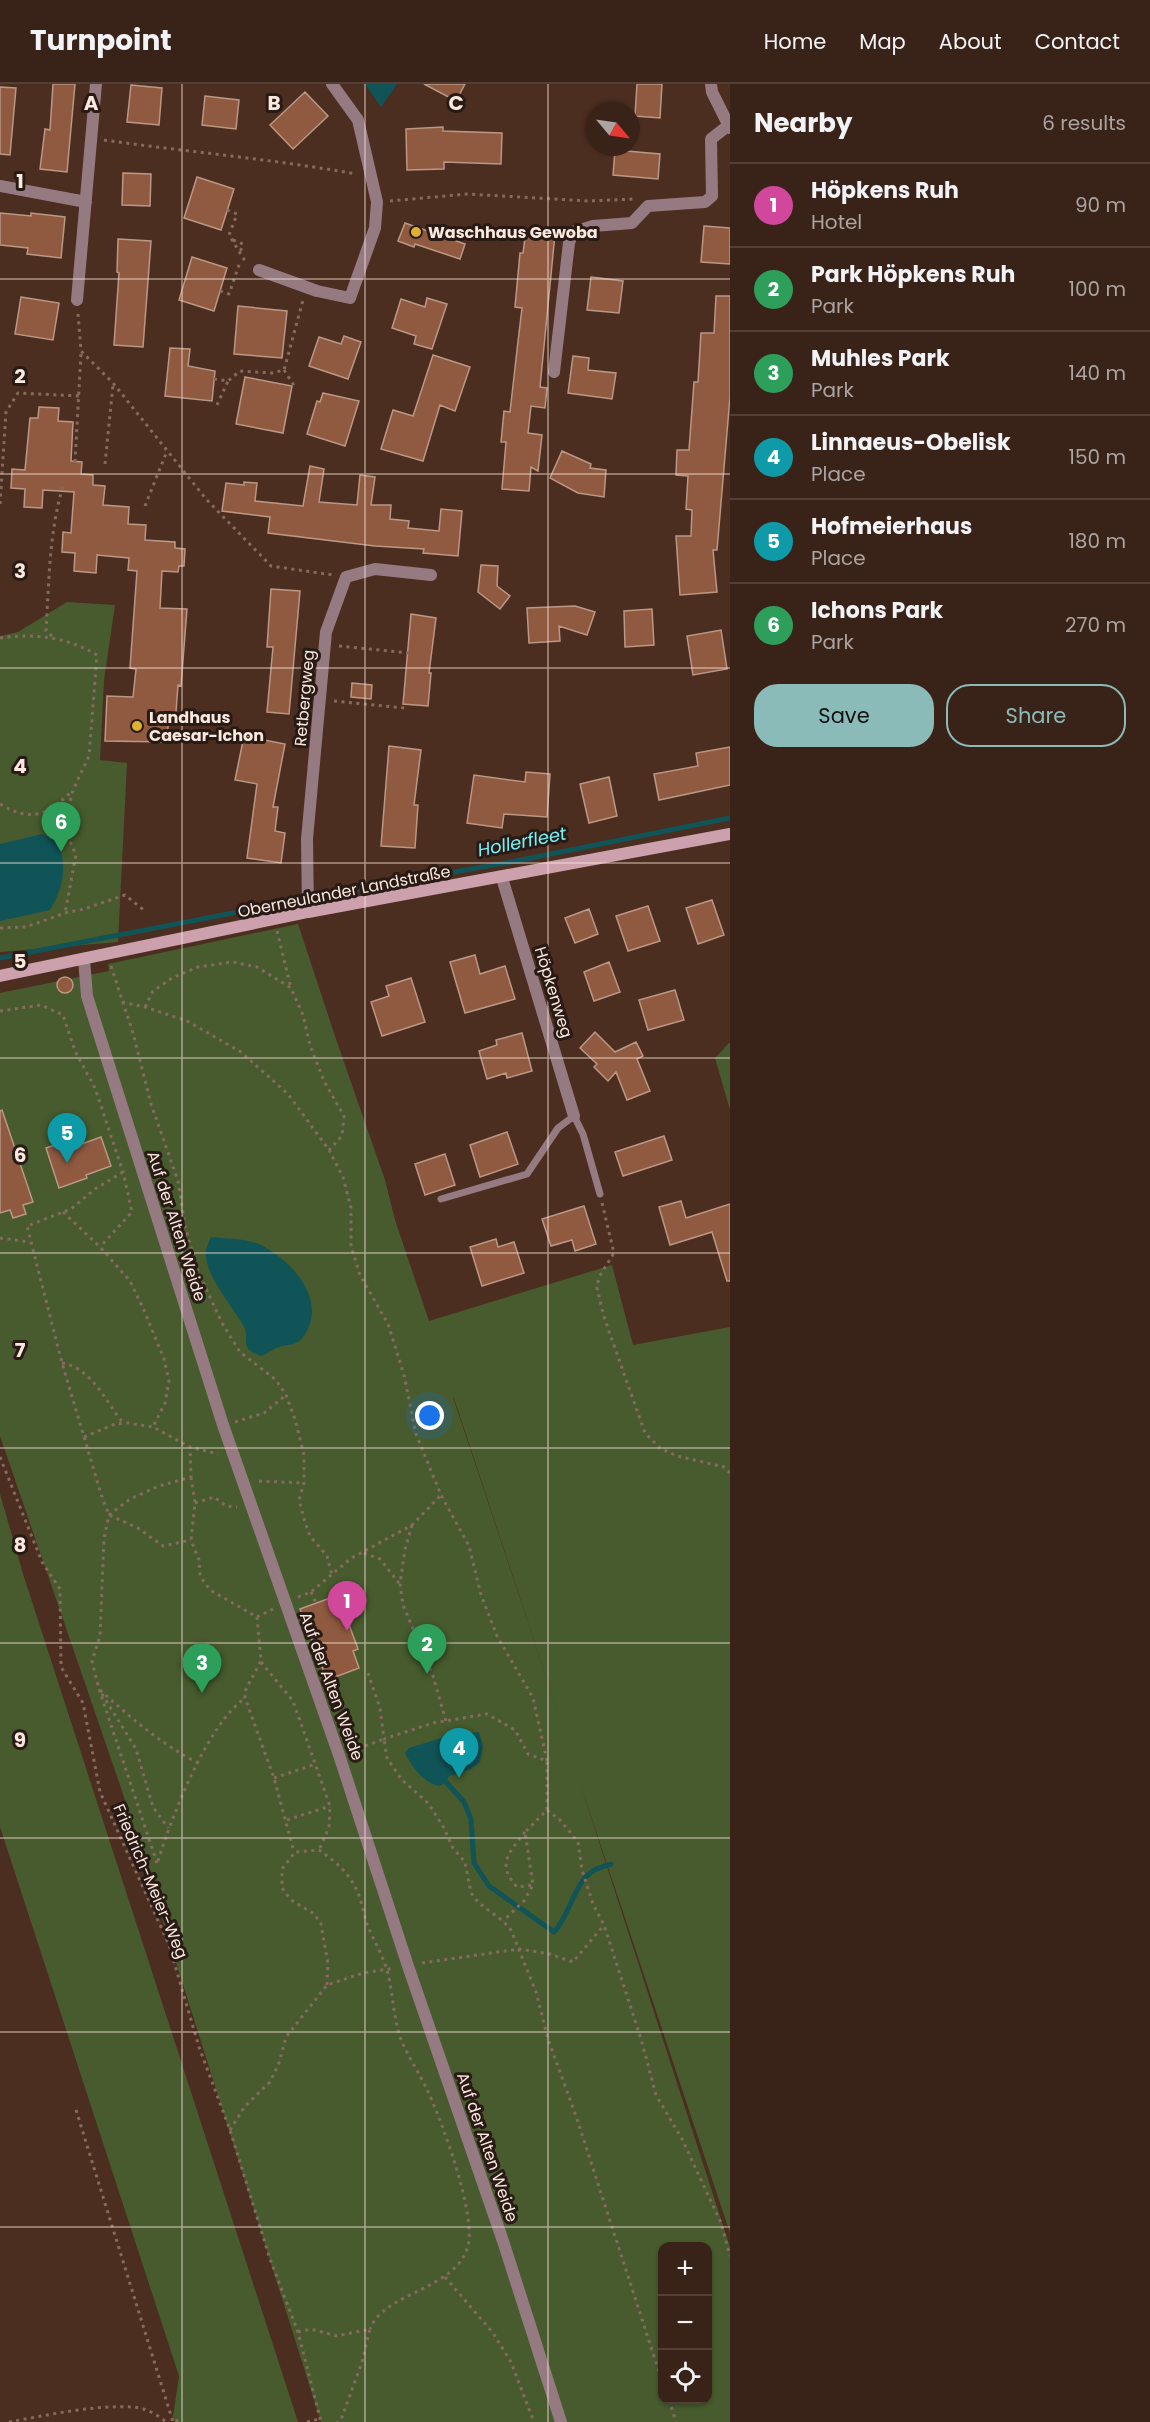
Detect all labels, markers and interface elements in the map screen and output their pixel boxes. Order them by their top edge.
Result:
text: Turnpoint [30,21,172,60]
text: Home [764,27,826,56]
text: Map [859,27,906,56]
text: About [939,27,1002,56]
text: Contact [1035,27,1120,56]
text: A [84,89,99,117]
text: B [267,89,281,117]
text: C [448,89,464,117]
north arrow [586,102,640,156]
text: Nearby [754,105,852,141]
text: 6 results [1042,109,1126,137]
text: 1 [16,167,24,195]
text: Höpkens Ruh [811,175,959,206]
text: 1 [770,191,777,219]
text: 90 m [1075,191,1126,219]
text: Hotel [811,208,862,236]
place label: Waschhaus Gewoba [428,221,598,244]
marker: Waschhaus Gewoba [409,225,423,239]
text: Park Höpkens Ruh [811,259,1015,290]
text: 2 [768,275,779,303]
text: 100 m [1069,275,1126,303]
text: Park [811,292,854,320]
text: Muhles Park [811,343,950,374]
text: 3 [767,359,780,387]
text: 140 m [1069,359,1126,387]
text: 2 [14,362,26,390]
text: Park [811,376,854,404]
text: Linnaeus-Obelisk [811,427,1011,458]
text: 4 [767,443,780,471]
text: 150 m [1069,443,1126,471]
text: Place [811,460,866,488]
text: Hofmeierhaus [811,511,972,542]
text: 5 [767,527,780,555]
text: 180 m [1068,527,1126,555]
text: Place [811,544,866,572]
text: 3 [14,557,26,585]
text: Ichons Park [811,595,943,626]
text: 6 [767,611,780,639]
text: 270 m [1065,611,1126,639]
text: Park [811,628,854,656]
street label: Retbergweg [289,649,320,747]
button: Save [754,684,934,747]
button: Share [946,684,1126,747]
place label: Landhaus Caesar-Ichon [149,706,264,747]
marker: Landhaus Caesar-Ichon [130,719,144,733]
text: 4 [13,752,27,780]
pin: 6 [42,802,80,852]
water label: Hollerfleet [475,821,569,862]
street label: Oberneulander Landstraße [236,860,452,923]
street label: Höpkenweg [529,944,578,1041]
text: 5 [14,947,27,975]
pin: 5 [48,1114,86,1163]
text: 6 [14,1141,26,1169]
street label: Auf der Alten Weide [141,1148,212,1304]
text: 7 [15,1336,26,1364]
your location [415,1401,444,1430]
text: 8 [14,1531,26,1559]
pin: 1 [328,1582,366,1631]
street label: Auf der Alten Weide [294,1609,369,1764]
pin: 2 [408,1624,446,1674]
pin: 3 [182,1644,222,1693]
text: 9 [14,1726,26,1754]
pin: 4 [440,1728,478,1778]
street label: Friedrich-Meier-Weg [108,1800,194,1962]
street label: Auf der Alten Weide [451,2069,524,2225]
map controls [658,2242,712,2404]
button: + [658,2242,712,2296]
button: − [658,2296,712,2350]
button: locate [658,2350,712,2404]

